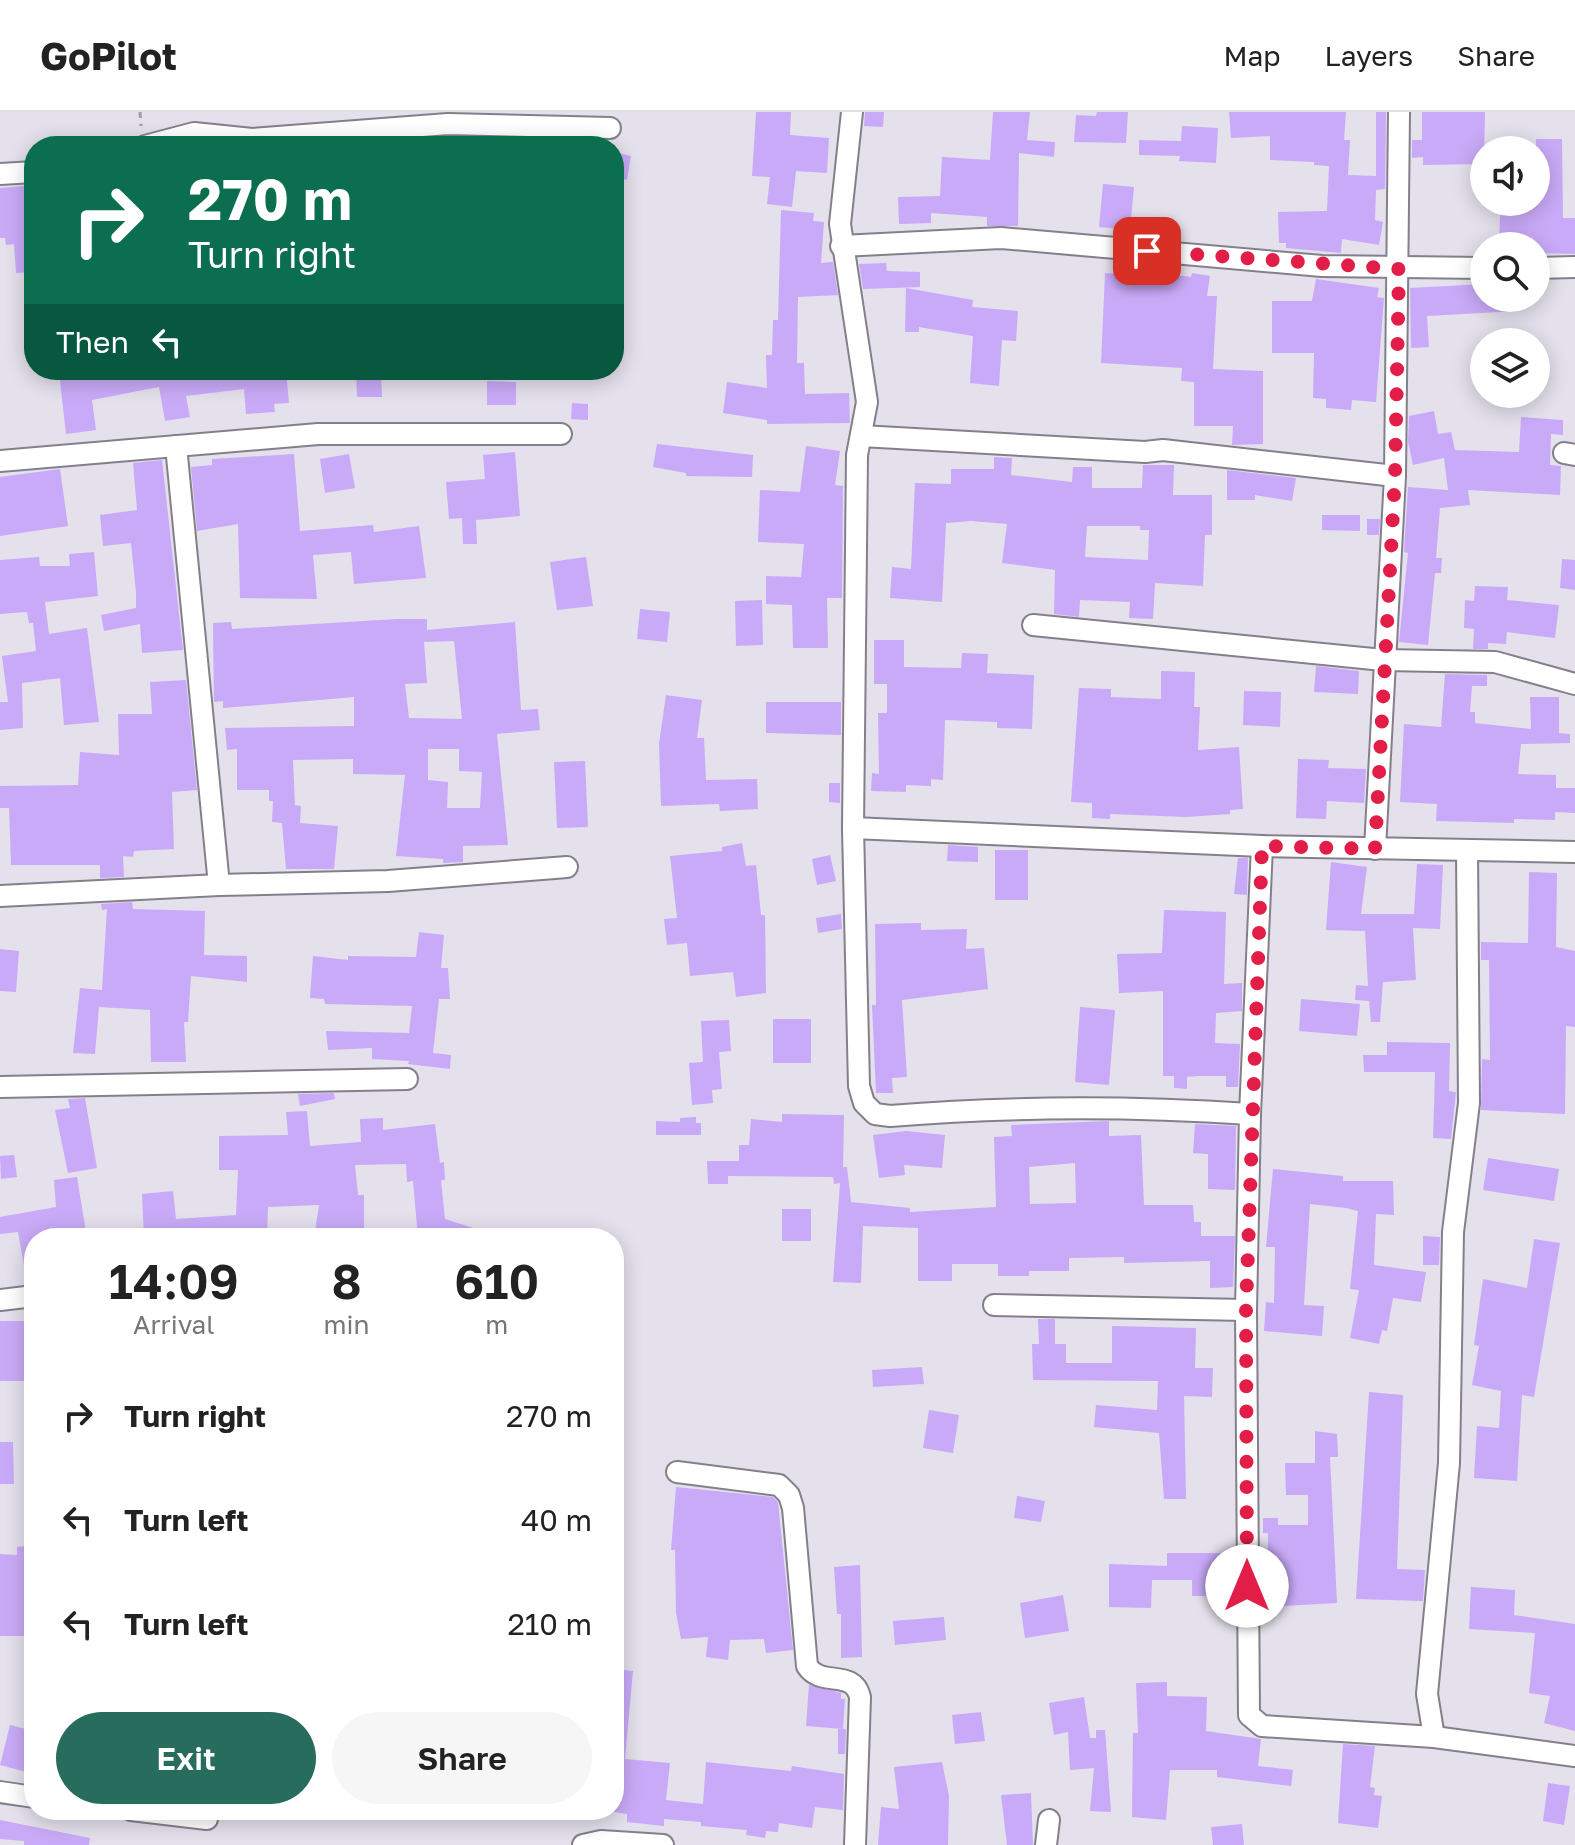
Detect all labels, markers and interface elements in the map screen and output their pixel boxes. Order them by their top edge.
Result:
text: GoPilot [40,33,177,78]
text: Map [1223,39,1281,72]
text: Layers [1325,39,1413,72]
text: Share [1457,39,1535,72]
map controls [1470,136,1550,408]
button: sound [1470,136,1550,216]
text: 270 m [188,165,352,232]
icon: right [56,168,160,272]
pin [1113,217,1181,285]
icon: arrive [1125,229,1169,273]
button: search [1470,232,1550,312]
text: Turn right [188,233,356,276]
icon: left [145,320,189,364]
text: Then [56,324,129,360]
button: layers [1470,328,1550,408]
text: 14:09 [109,1252,239,1310]
text: 8 [331,1252,362,1310]
text: 610 [454,1252,539,1310]
text: Arrival [133,1309,214,1340]
text: min [324,1309,369,1340]
text: m [485,1309,508,1340]
icon: right [56,1394,100,1438]
text: Turn right [124,1398,266,1434]
text: 270 m [506,1398,592,1434]
icon: left [56,1498,100,1542]
text: Turn left [124,1502,249,1538]
text: 40 m [521,1502,592,1538]
position arrow [1205,1544,1289,1628]
icon: left [56,1602,100,1646]
text: Turn left [124,1606,249,1642]
text: 210 m [507,1606,592,1642]
button: Exit [56,1712,316,1804]
button: Share [332,1712,592,1804]

